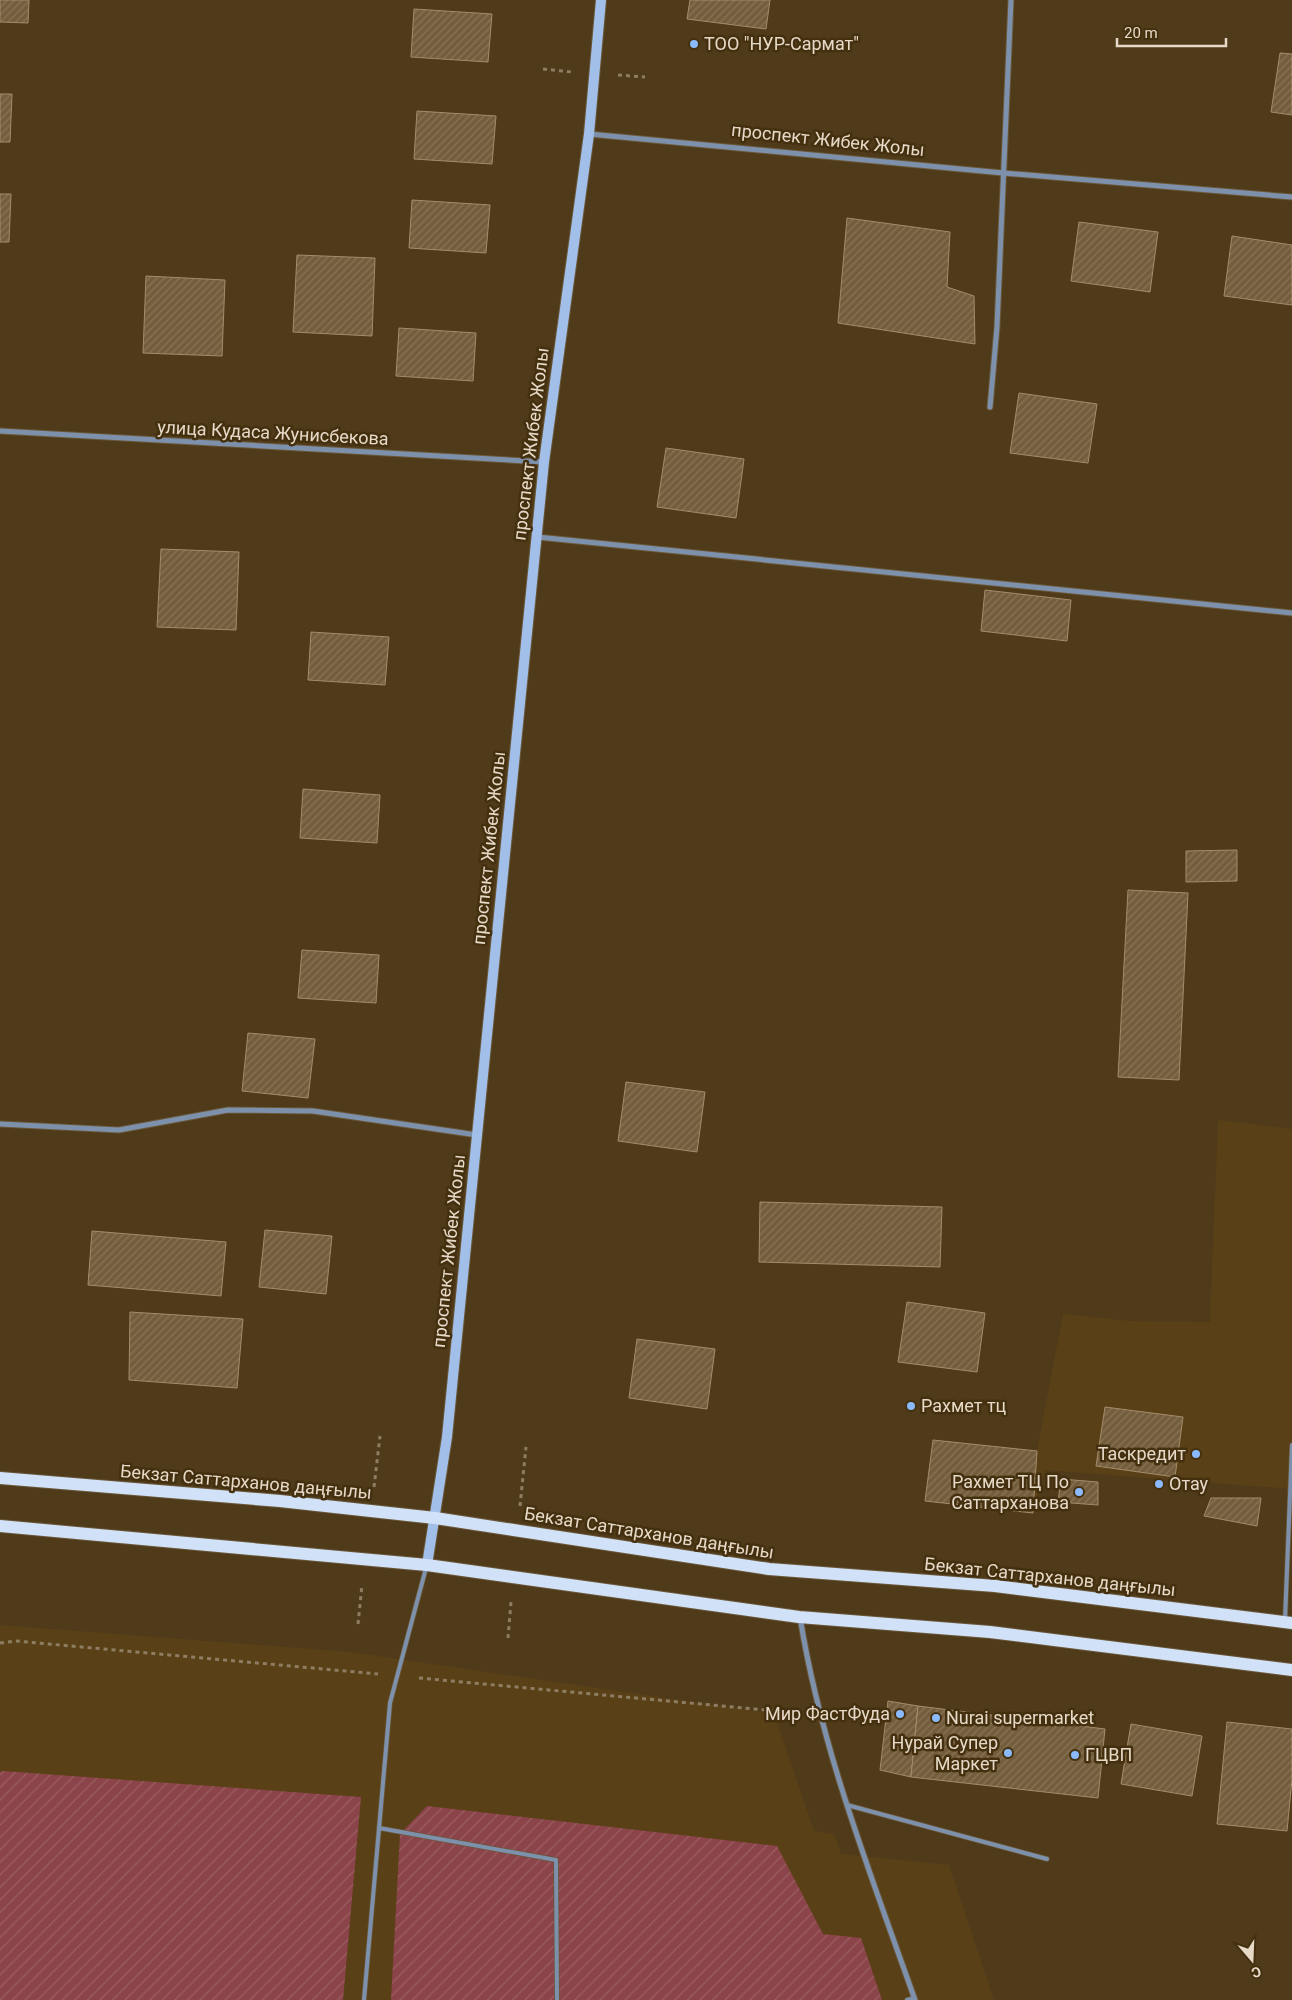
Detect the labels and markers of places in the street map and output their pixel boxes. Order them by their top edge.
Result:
place label: ТОО "НУР-Сармат" [704,33,859,54]
marker: ТОО "НУР-Сармат" [688,38,700,50]
place label: Рахмет тц [921,1395,1007,1416]
marker: Рахмет тц [905,1400,917,1412]
place label: Таскредит [1098,1443,1186,1464]
marker: Таскредит [1190,1448,1202,1460]
place label: Рахмет ТЦ По Саттарханова [951,1471,1069,1513]
place label: Отау [1169,1473,1209,1494]
marker: Отау [1153,1478,1165,1490]
marker: Рахмет ТЦ По Саттарханова [1073,1486,1085,1498]
place label: Мир ФастФуда [765,1703,890,1724]
place label: Nurai supermarket [946,1707,1094,1728]
marker: Мир ФастФуда [894,1708,906,1720]
marker: Nurai supermarket [930,1712,942,1724]
place label: Нурай Супер Маркет [892,1732,998,1774]
place label: ГЦВП [1085,1744,1132,1765]
marker: Нурай Супер Маркет [1002,1747,1014,1759]
marker: ГЦВП [1069,1749,1081,1761]

